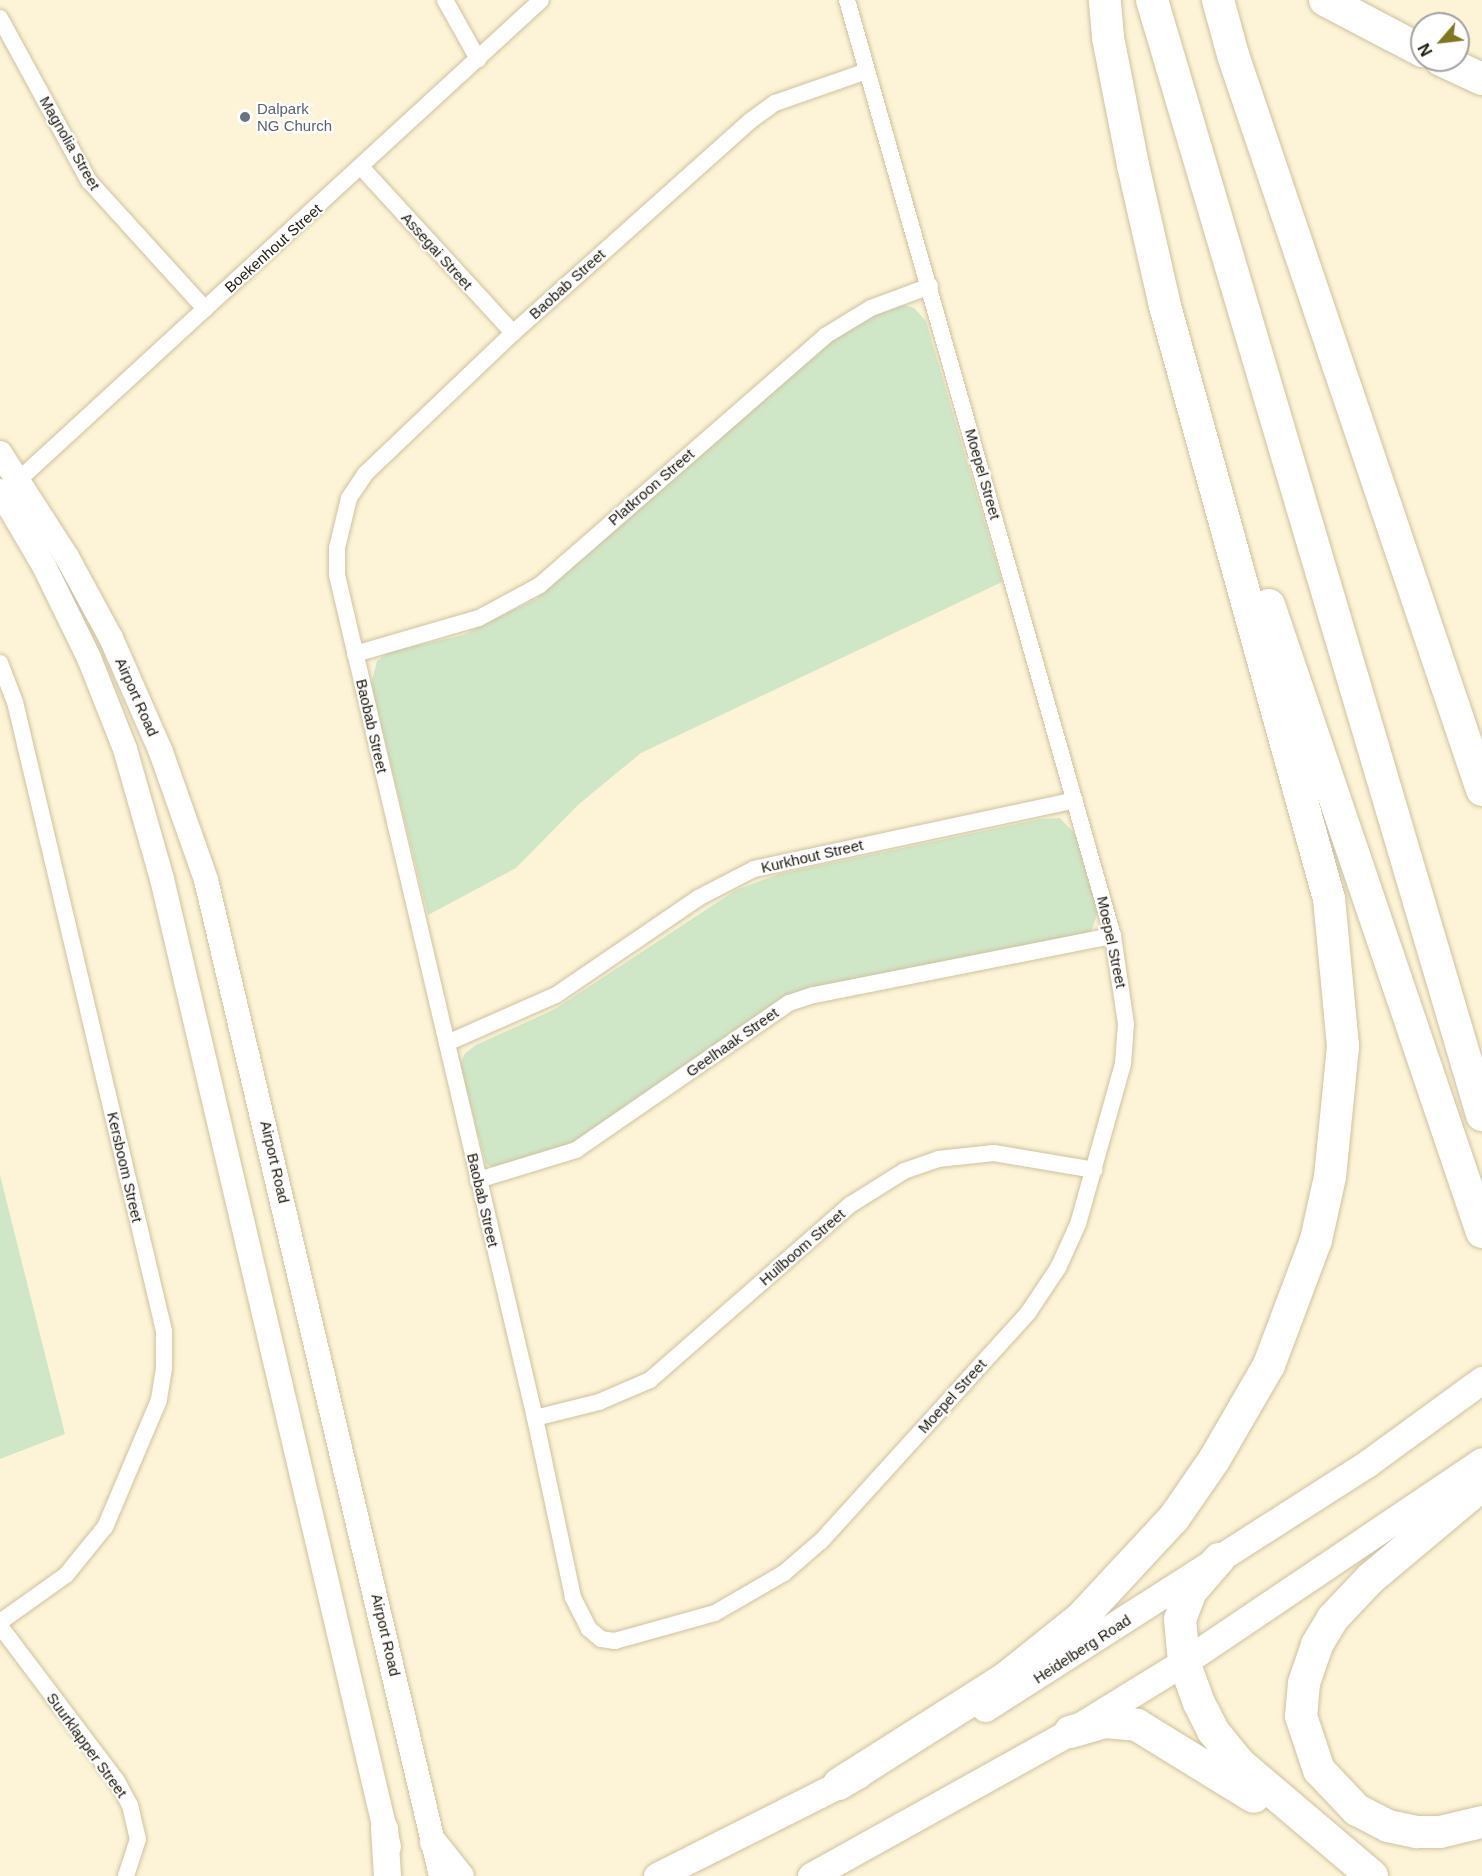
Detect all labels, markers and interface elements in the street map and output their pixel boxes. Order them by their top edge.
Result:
north arrow [1410,12,1470,72]
text: N [1415,41,1436,59]
street label: Magnolia Street [36,93,104,193]
place label: Dalpark NG Church [257,99,332,134]
marker: Dalpark NG Church [238,110,252,124]
street label: Boekenhout Street [221,200,325,296]
street label: Assegai Street [398,209,476,293]
street label: Baobab Street [525,245,609,323]
street label: Moepel Street [961,427,1005,521]
street label: Platkroon Street [605,445,697,529]
street label: Airport Road [112,655,162,739]
street label: Baobab Street [352,677,392,775]
street label: Kurkhout Street [759,836,865,876]
street label: Moepel Street [1093,894,1131,990]
street label: Geelhaak Street [682,1004,782,1080]
street label: Kersboom Street [104,1110,146,1224]
street label: Airport Road [257,1119,293,1205]
street label: Baobab Street [463,1151,503,1249]
street label: Huilboom Street [756,1205,848,1289]
street label: Moepel Street [914,1355,990,1437]
street label: Airport Road [368,1592,404,1678]
street label: Heidelberg Road [1030,1611,1134,1687]
street label: Suurklapper Street [43,1689,131,1801]

